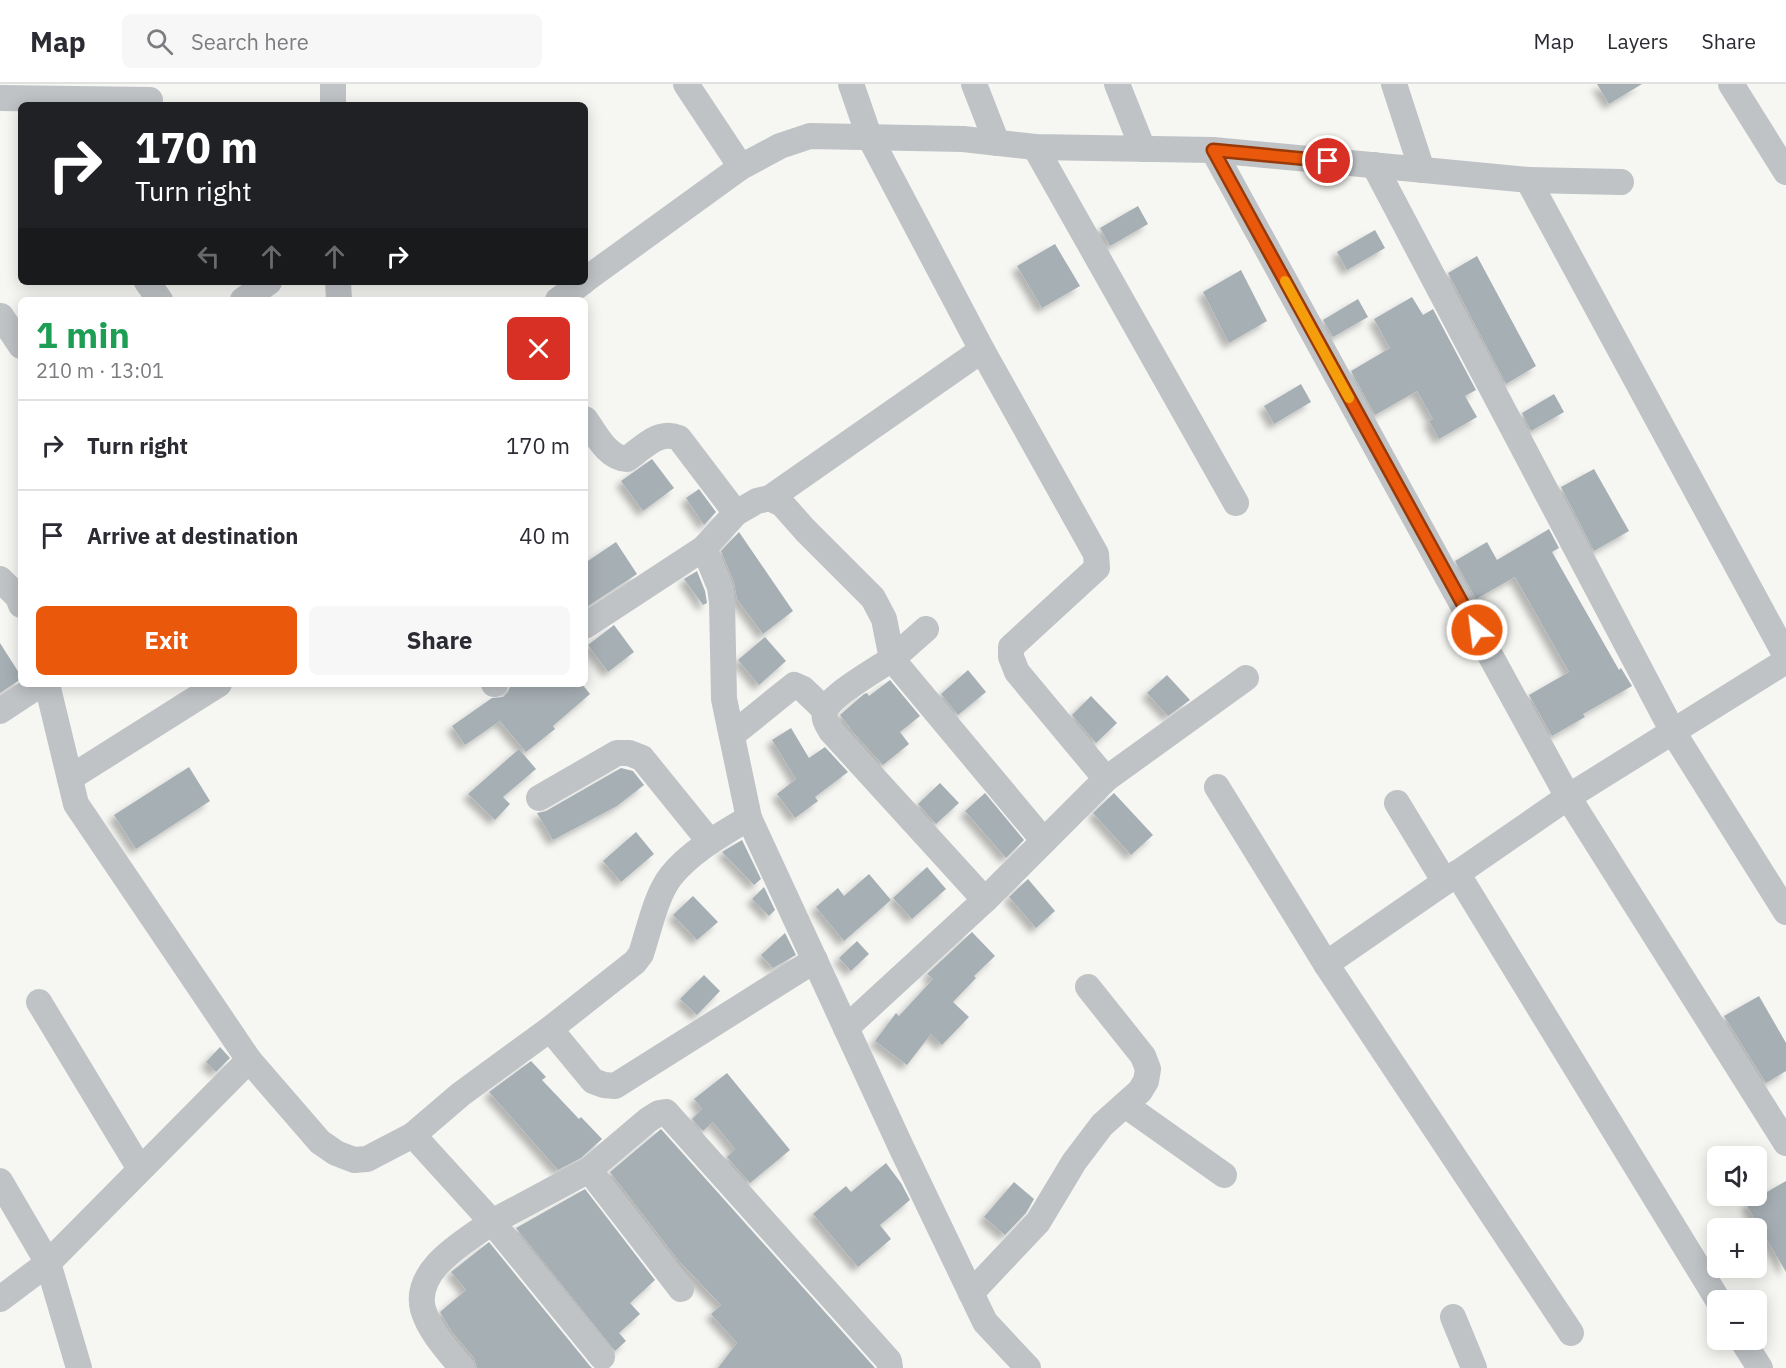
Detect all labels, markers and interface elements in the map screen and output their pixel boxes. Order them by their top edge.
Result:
search box [122,14,542,68]
text: Map [30,23,86,60]
icon: search [143,25,176,58]
text: Search here [191,27,309,56]
text: Map [1534,27,1574,55]
text: Layers [1607,27,1669,55]
text: Share [1702,27,1756,55]
text: 170 m [135,120,258,175]
icon: right [36,126,114,204]
pin [1302,135,1353,186]
icon: arrive [1311,144,1344,177]
text: Turn right [135,173,252,208]
icon: left [192,240,225,273]
icon: ahead [255,240,288,273]
icon: ahead [318,240,351,273]
icon: right [381,240,414,273]
text: 1 min [36,311,130,358]
button: close [507,317,570,380]
text: 210 m · 13:01 [36,357,164,384]
icon: right [36,429,69,462]
text: Turn right [87,431,188,460]
text: 170 m [506,431,570,460]
icon: arrive [36,519,69,552]
text: Arrive at destination [87,521,298,550]
text: 40 m [519,521,570,550]
position arrow [1445,598,1509,662]
button: Exit [36,606,297,675]
button: Share [309,606,570,675]
map controls [1707,1146,1767,1350]
button: sound [1707,1146,1767,1206]
button: + [1707,1218,1767,1278]
button: − [1707,1290,1767,1350]

